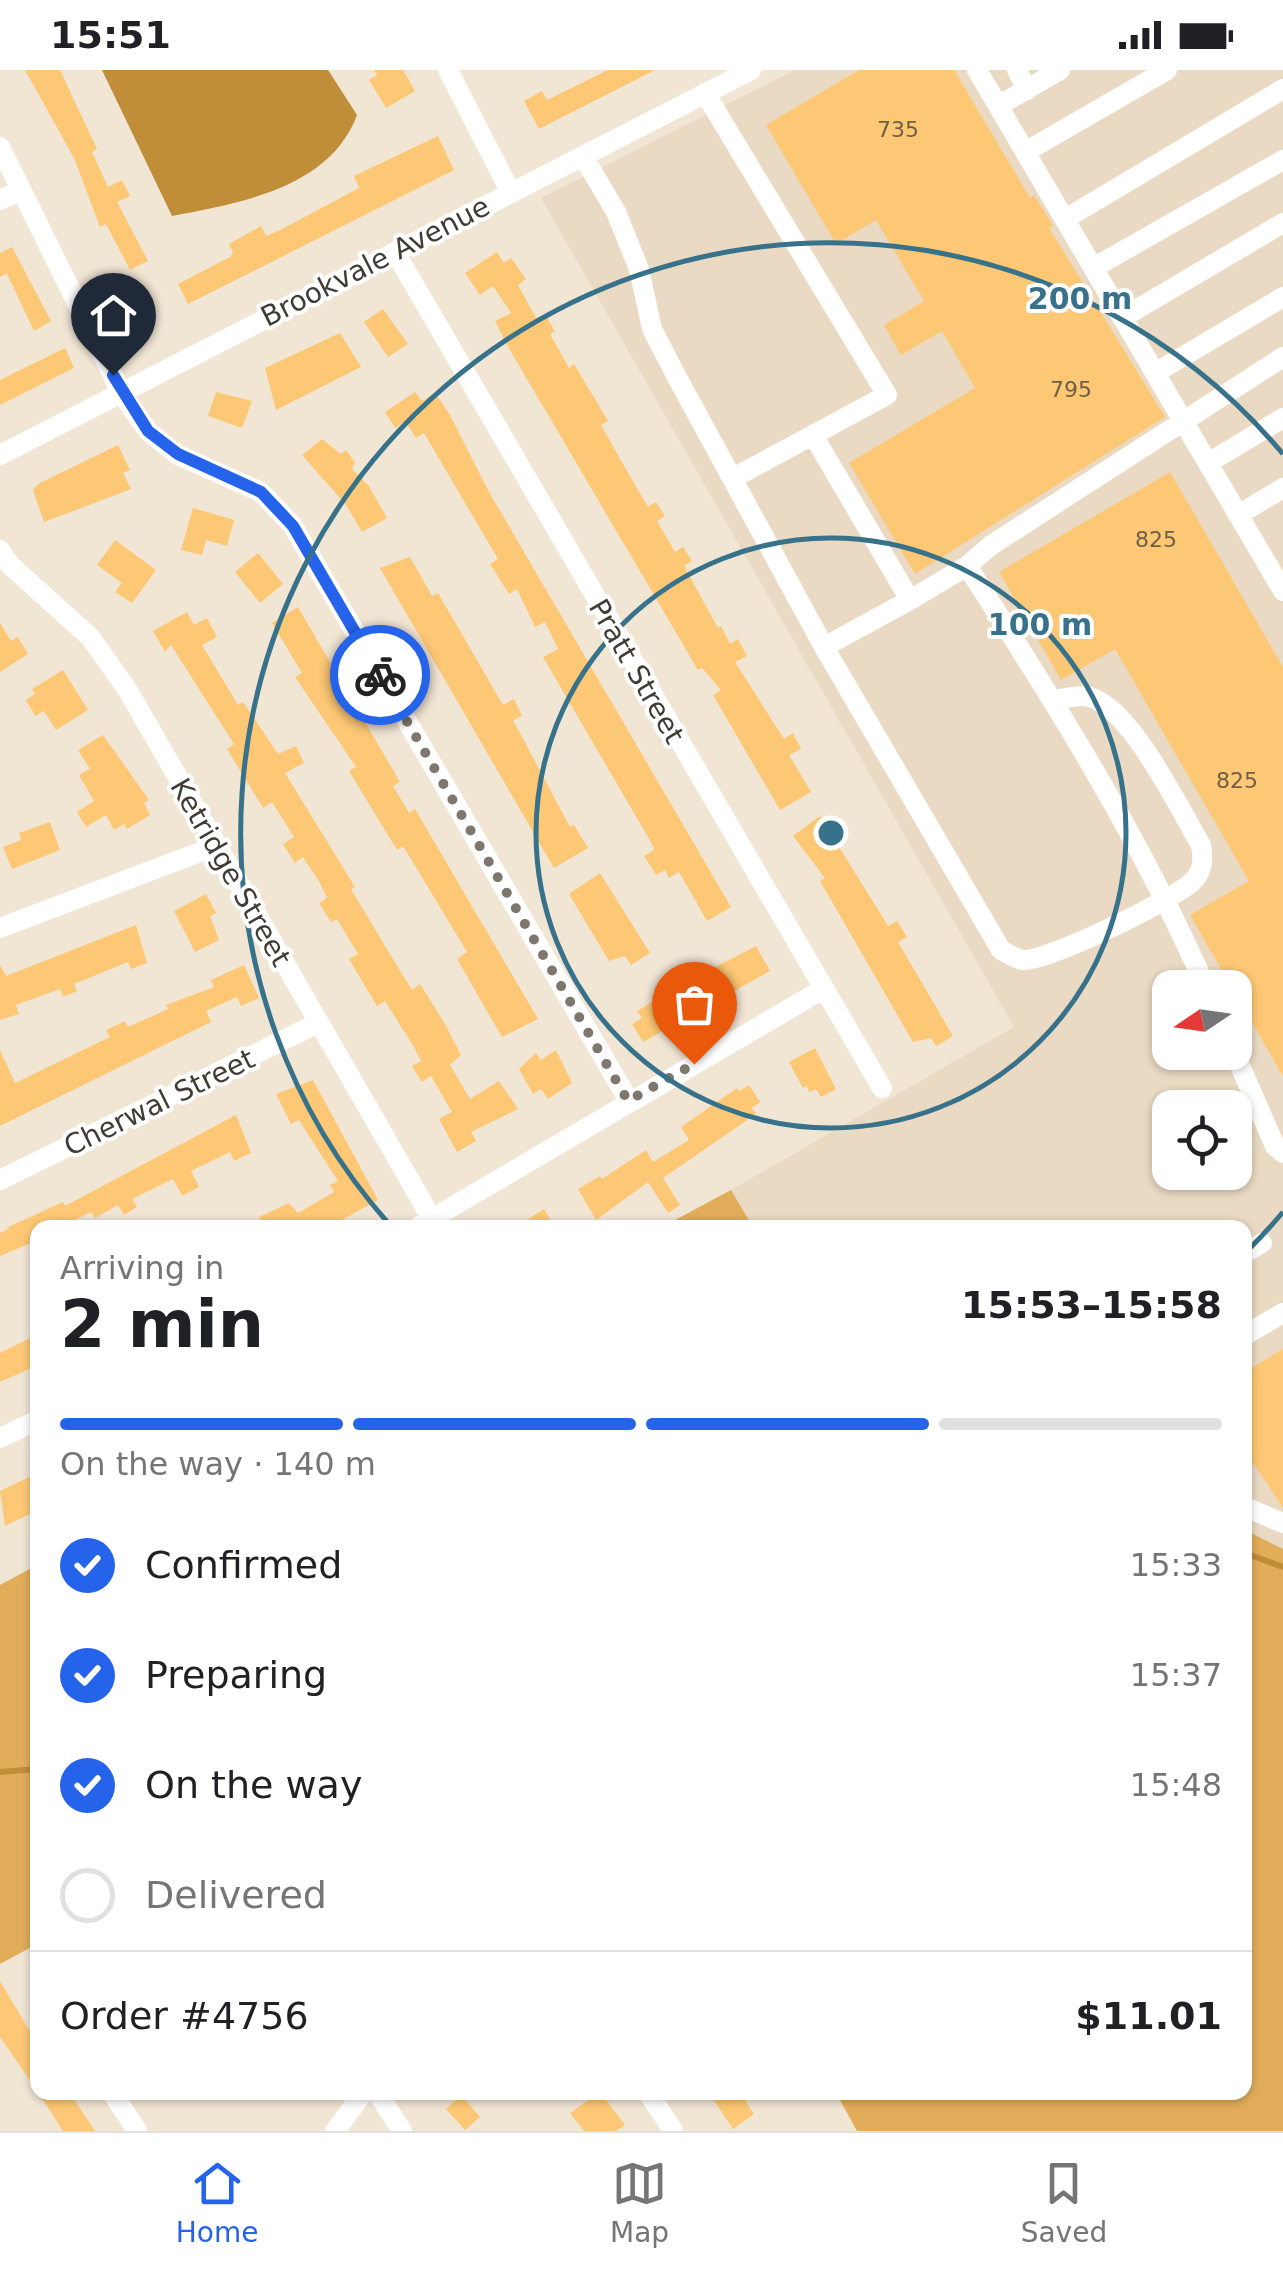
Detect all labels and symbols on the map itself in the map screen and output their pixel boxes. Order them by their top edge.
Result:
house number: 735 [877,117,919,142]
street label: Brookvale Avenue [255,189,495,333]
pin [71,273,156,376]
text: 200 m [1028,281,1132,316]
house number: 795 [1050,377,1092,402]
house number: 825 [1135,527,1177,552]
street label: Pratt Street [582,593,691,749]
text: 100 m [988,607,1092,642]
courier [330,625,430,725]
house number: 825 [1216,768,1258,793]
street label: Ketridge Street [163,773,298,972]
centre of rings [813,815,849,851]
pin [652,962,737,1065]
north arrow [1152,970,1252,1070]
street label: Cherwal Street [59,1042,260,1163]

